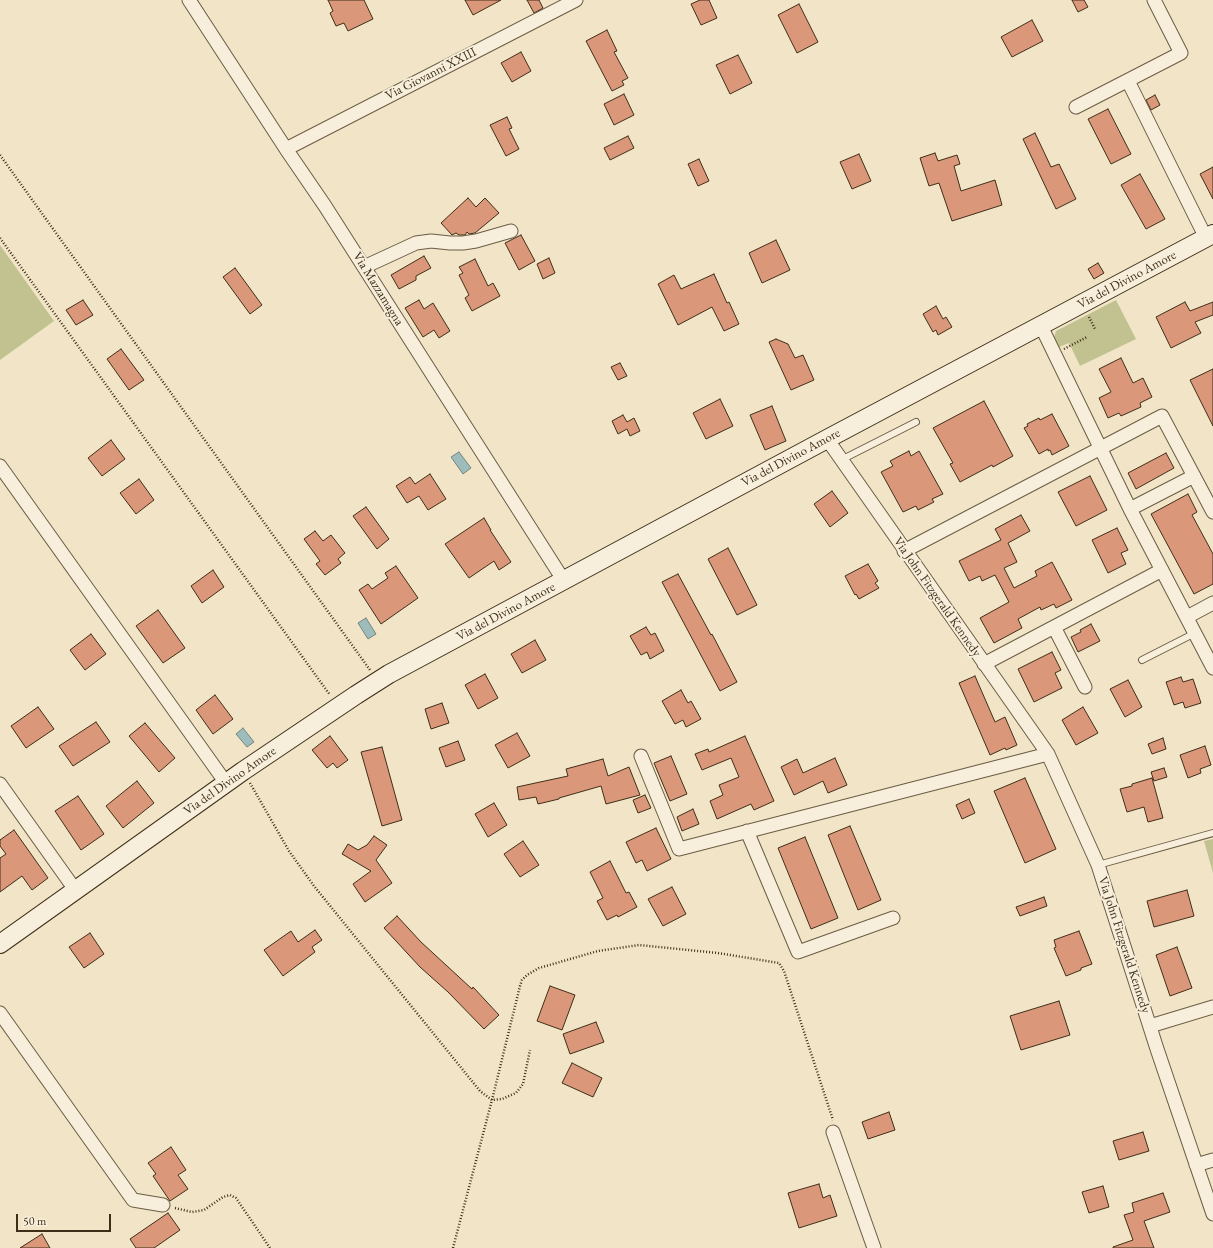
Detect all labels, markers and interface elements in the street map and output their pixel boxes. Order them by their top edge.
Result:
street label: Via Giovanni XXIII [383,44,479,104]
street label: Via del Divino Amore [1075,247,1179,313]
street label: Via Mazzamagna [349,249,407,329]
street label: Via del Divino Amore [739,425,843,491]
street label: Via John Fitzgerald Kennedy [890,534,984,660]
street label: Via del Divino Amore [454,579,558,645]
street label: Via del Divino Amore [181,743,279,819]
street label: Via John Fitzgerald Kennedy [1095,875,1153,1015]
scale bar [18,1206,113,1232]
text: 50 m [23,1213,46,1229]

